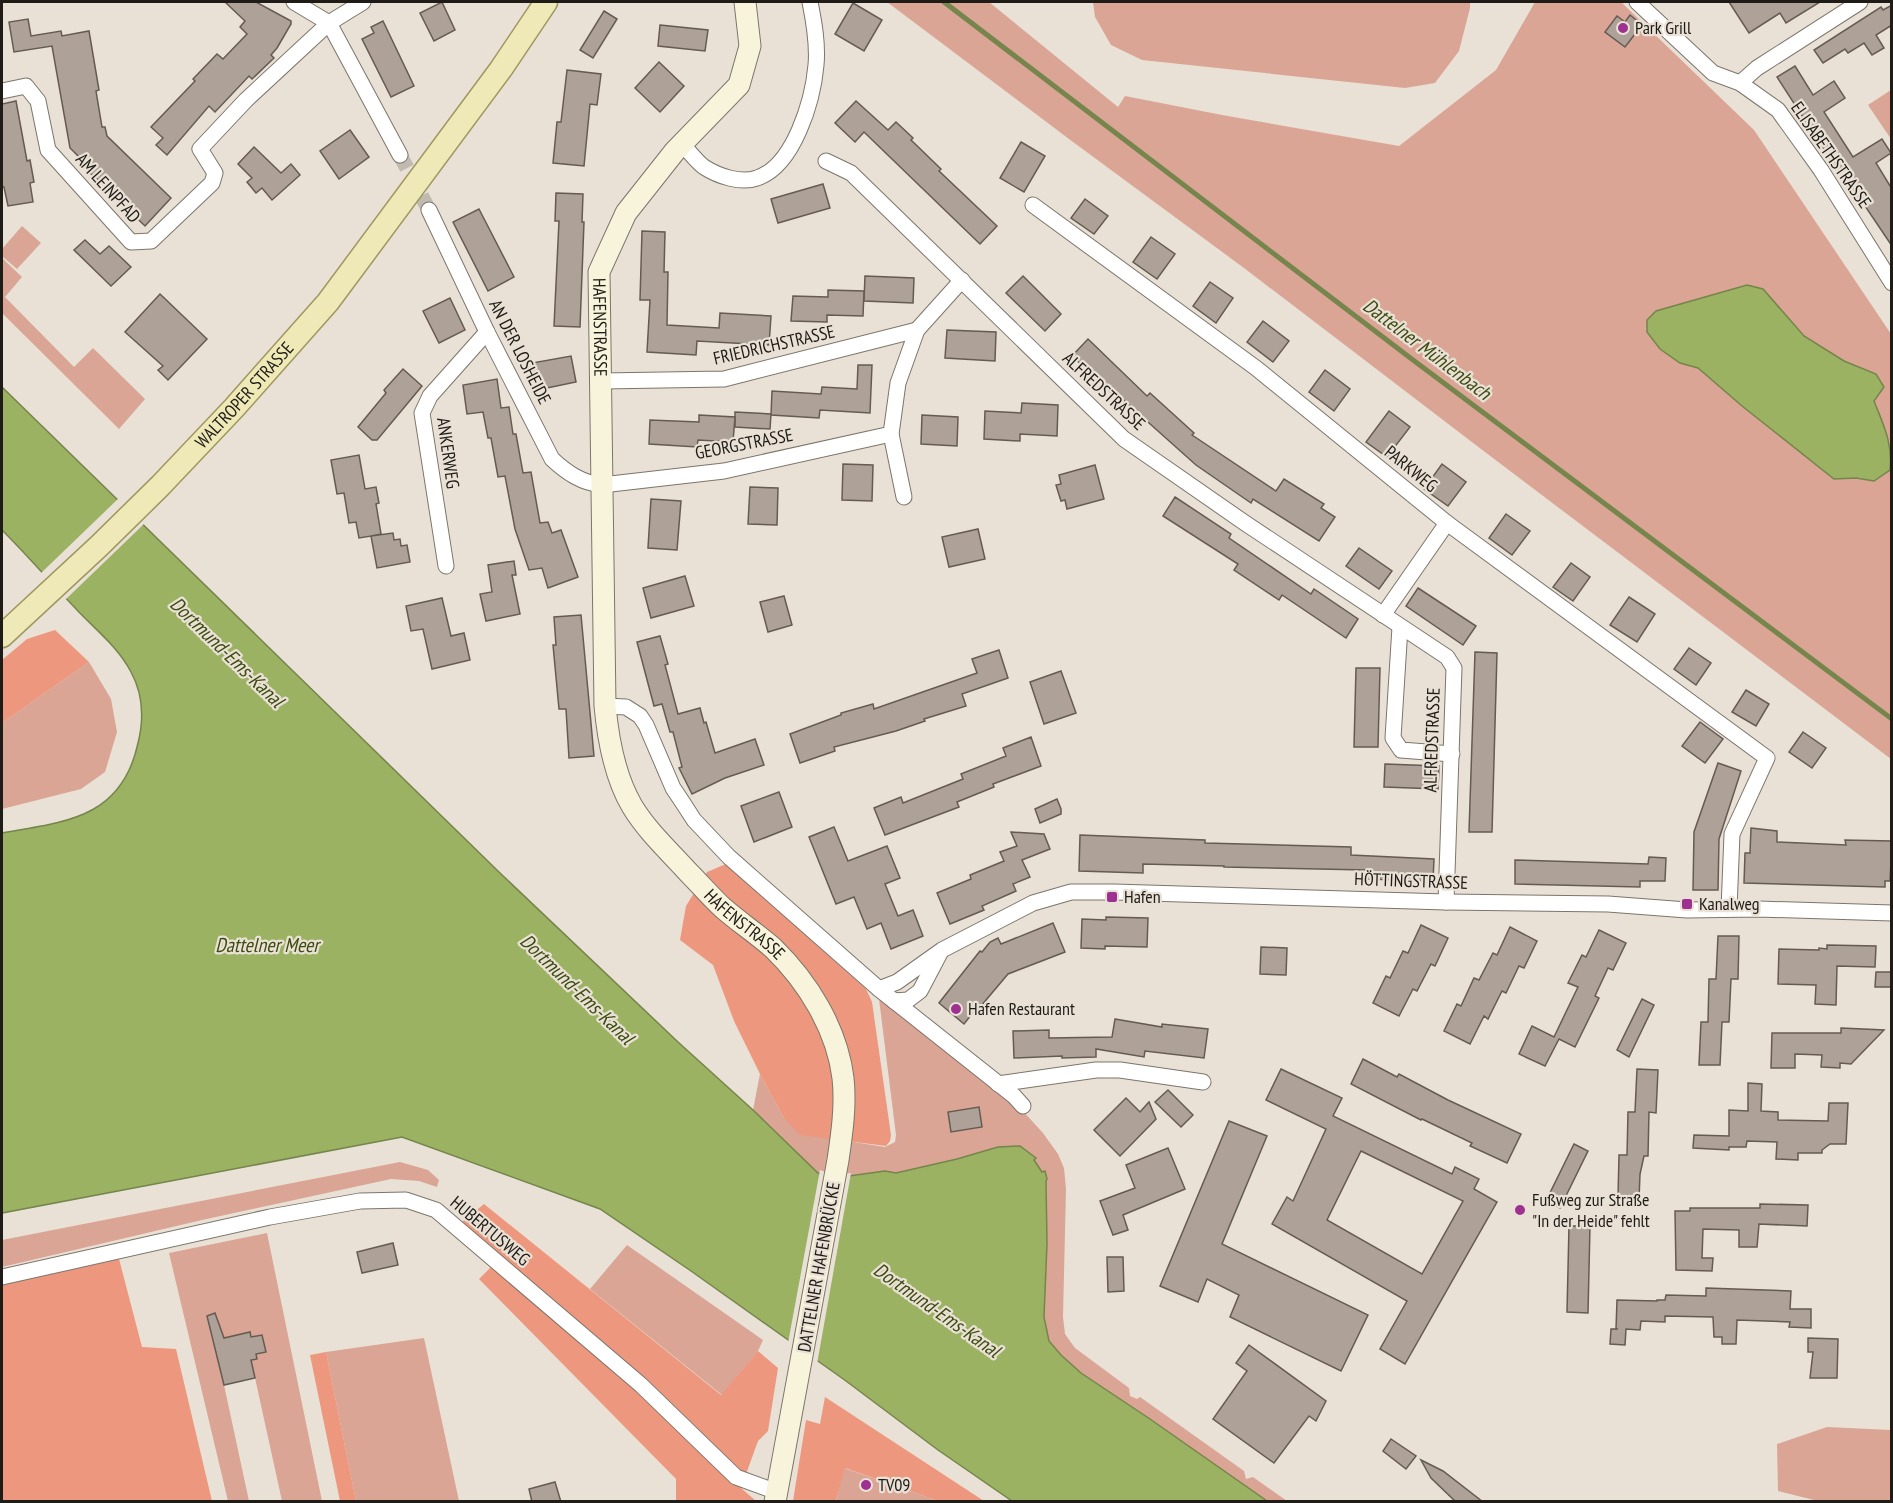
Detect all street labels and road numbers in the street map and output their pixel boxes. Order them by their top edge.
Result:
street label: ELISABETHSTRASSE [1786,97,1877,213]
street label: AM LEINPFAD [71,148,146,227]
street label: HAFENSTRASSE [588,278,612,377]
street label: AN DER LOSHEIDE [484,296,557,408]
street label: FRIEDRICHSTRASSE [711,319,837,370]
street label: WALTROPER STRASSE [190,337,298,453]
street label: ALFREDSTRASSE [1058,346,1151,435]
street label: ANKERWEG [432,416,465,490]
street label: GEORGSTRASSE [693,423,795,464]
street label: PARKWEG [1380,440,1443,497]
street label: ALFREDSTRASSE [1418,687,1445,793]
street label: HÖTTINGSTRASSE [1354,867,1468,894]
street label: HAFENSTRASSE [699,884,790,964]
street label: DATTELNER HAFENBRÜCKE [792,1180,845,1354]
street label: HUBERTUSWEG [446,1191,535,1271]

